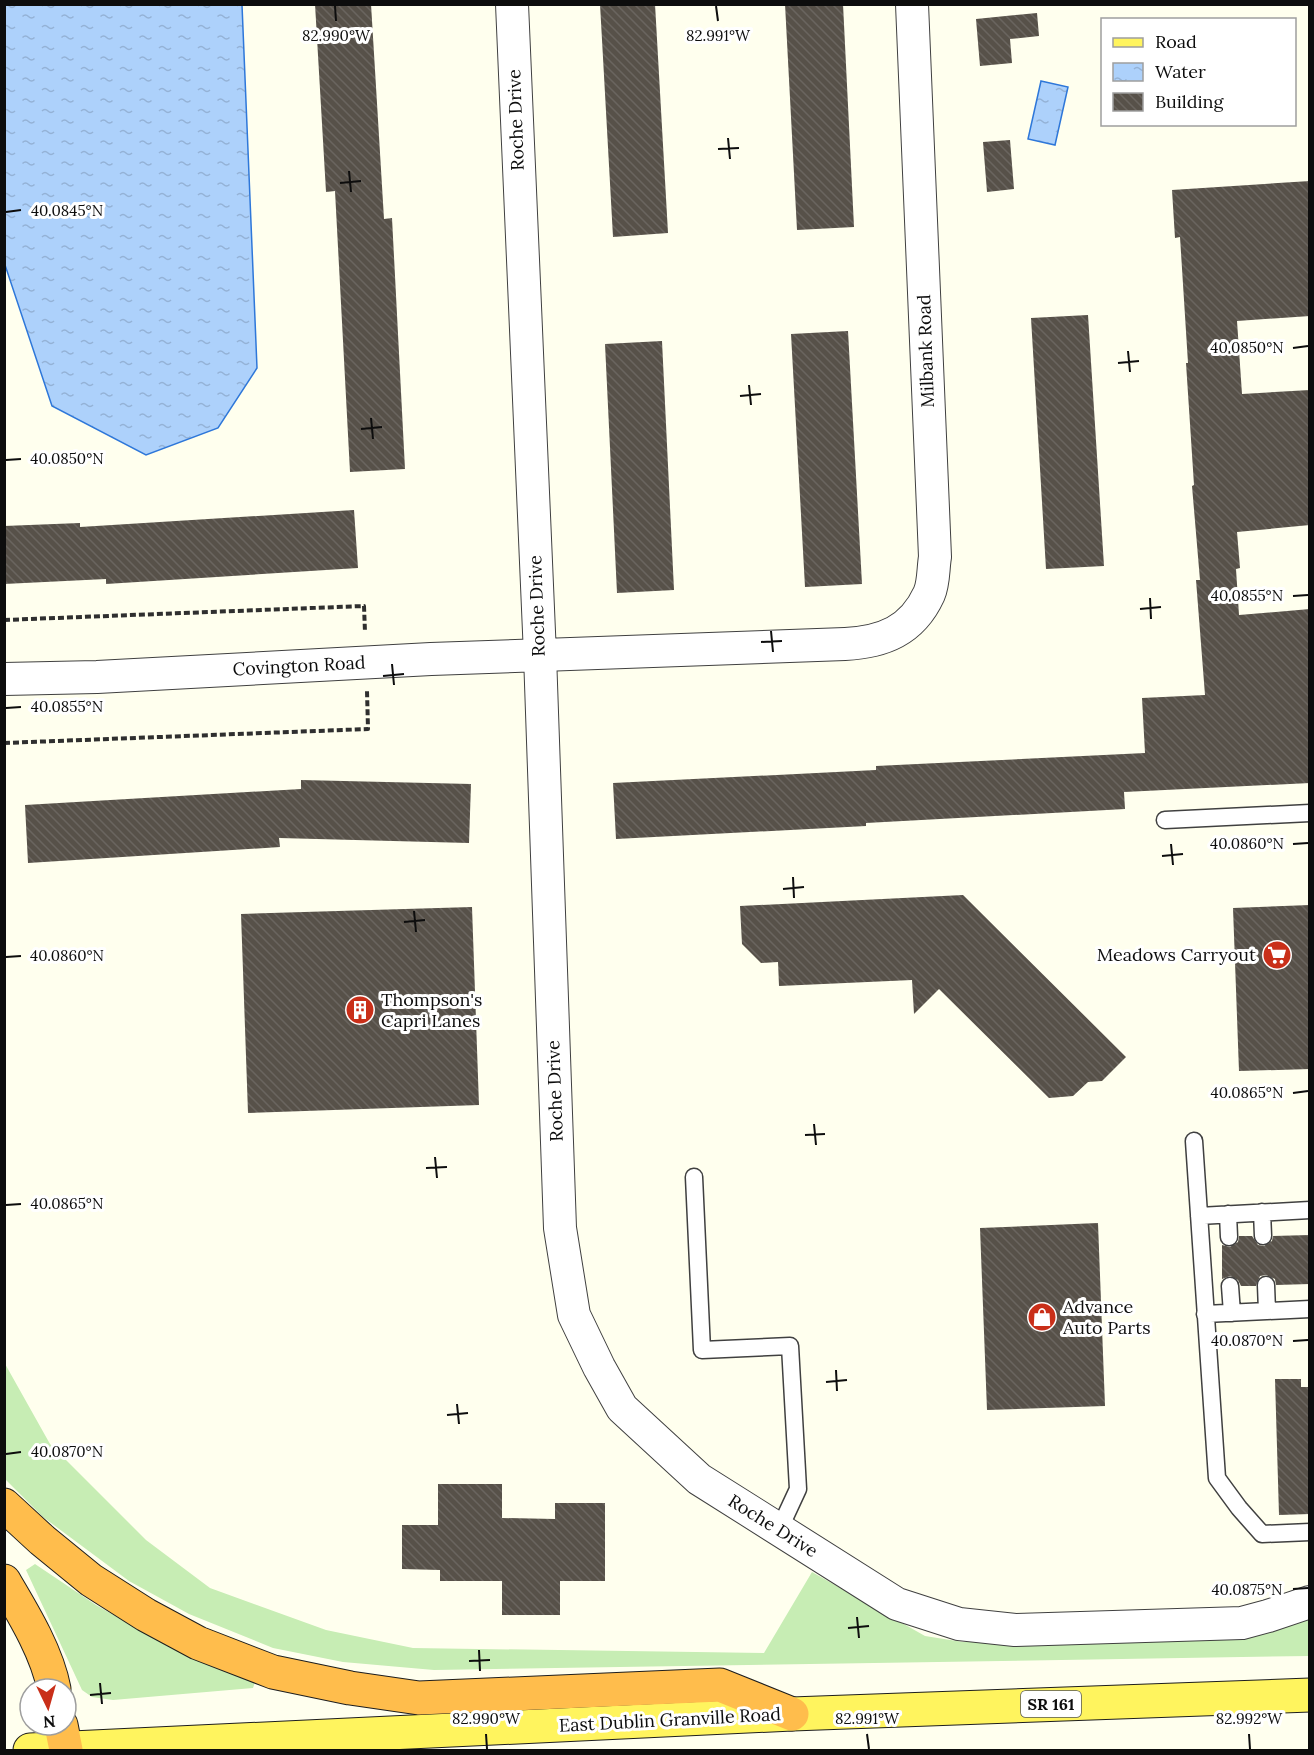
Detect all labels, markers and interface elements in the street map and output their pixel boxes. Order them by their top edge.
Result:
legend [1101,18,1296,126]
text: 82.990°W [302,26,371,45]
text: 82.991°W [686,26,751,45]
text: Road [1155,30,1197,53]
text: Water [1155,60,1206,83]
street label: Roche Drive [502,69,529,171]
text: Building [1155,90,1225,113]
text: 40.0845°N [31,201,103,220]
street label: Milbank Road [912,294,939,408]
text: 40.0850°N [1210,338,1284,357]
text: 40.0850°N [30,449,104,468]
street label: Roche Drive [523,555,550,657]
text: 40.0855°N [1211,586,1283,605]
street label: Covington Road [232,651,366,680]
text: 40.0855°N [31,697,103,716]
text: 40.0860°N [1210,834,1284,853]
supermarket icon: Meadows Carryout [1261,939,1293,971]
place label: Meadows Carryout [1097,943,1256,966]
text: 40.0860°N [30,946,104,965]
place label: Thompson's Capri Lanes [381,988,482,1032]
building icon: Thompson's Capri Lanes [344,994,376,1026]
street label: Roche Drive [541,1040,568,1142]
text: 40.0865°N [1211,1083,1283,1102]
text: 40.0865°N [31,1194,103,1213]
place label: Advance Auto Parts [1062,1295,1151,1339]
shop icon: Advance Auto Parts [1026,1301,1058,1333]
text: 40.0870°N [1211,1331,1283,1350]
text: 40.0870°N [31,1442,103,1461]
street label: Roche Drive [724,1489,823,1562]
text: 40.0875°N [1211,1580,1283,1599]
north arrow [18,1677,78,1737]
road number: SR 161 [1021,1691,1081,1717]
street label: East Dublin Granville Road [558,1702,782,1737]
text: 82.990°W [452,1709,521,1728]
text: 82.991°W [835,1709,900,1728]
text: 82.992°W [1216,1709,1283,1728]
text: N [42,1711,56,1732]

